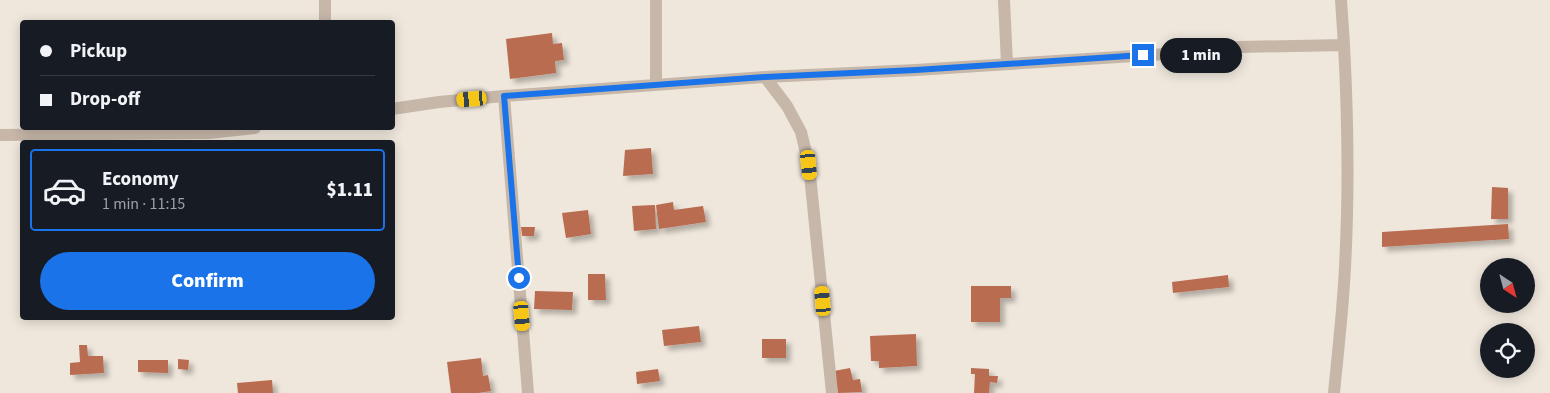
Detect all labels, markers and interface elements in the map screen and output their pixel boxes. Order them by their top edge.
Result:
text: Pickup [70,38,127,65]
callout: 1 min [1160,38,1243,72]
route end [1132,44,1154,66]
text: 1 min [1181,44,1221,66]
text: Drop-off [70,86,140,113]
car [456,90,487,108]
car [799,149,818,181]
text: Economy [102,166,179,193]
icon: car [42,168,87,213]
text: $1.11 [327,177,373,204]
text: 1 min · 11:15 [102,193,185,215]
button: Confirm [40,252,375,310]
north arrow [1480,258,1535,312]
map controls [1480,258,1535,378]
route start [508,267,530,289]
car [814,285,831,317]
car [513,300,530,332]
button: locate [1480,323,1535,378]

